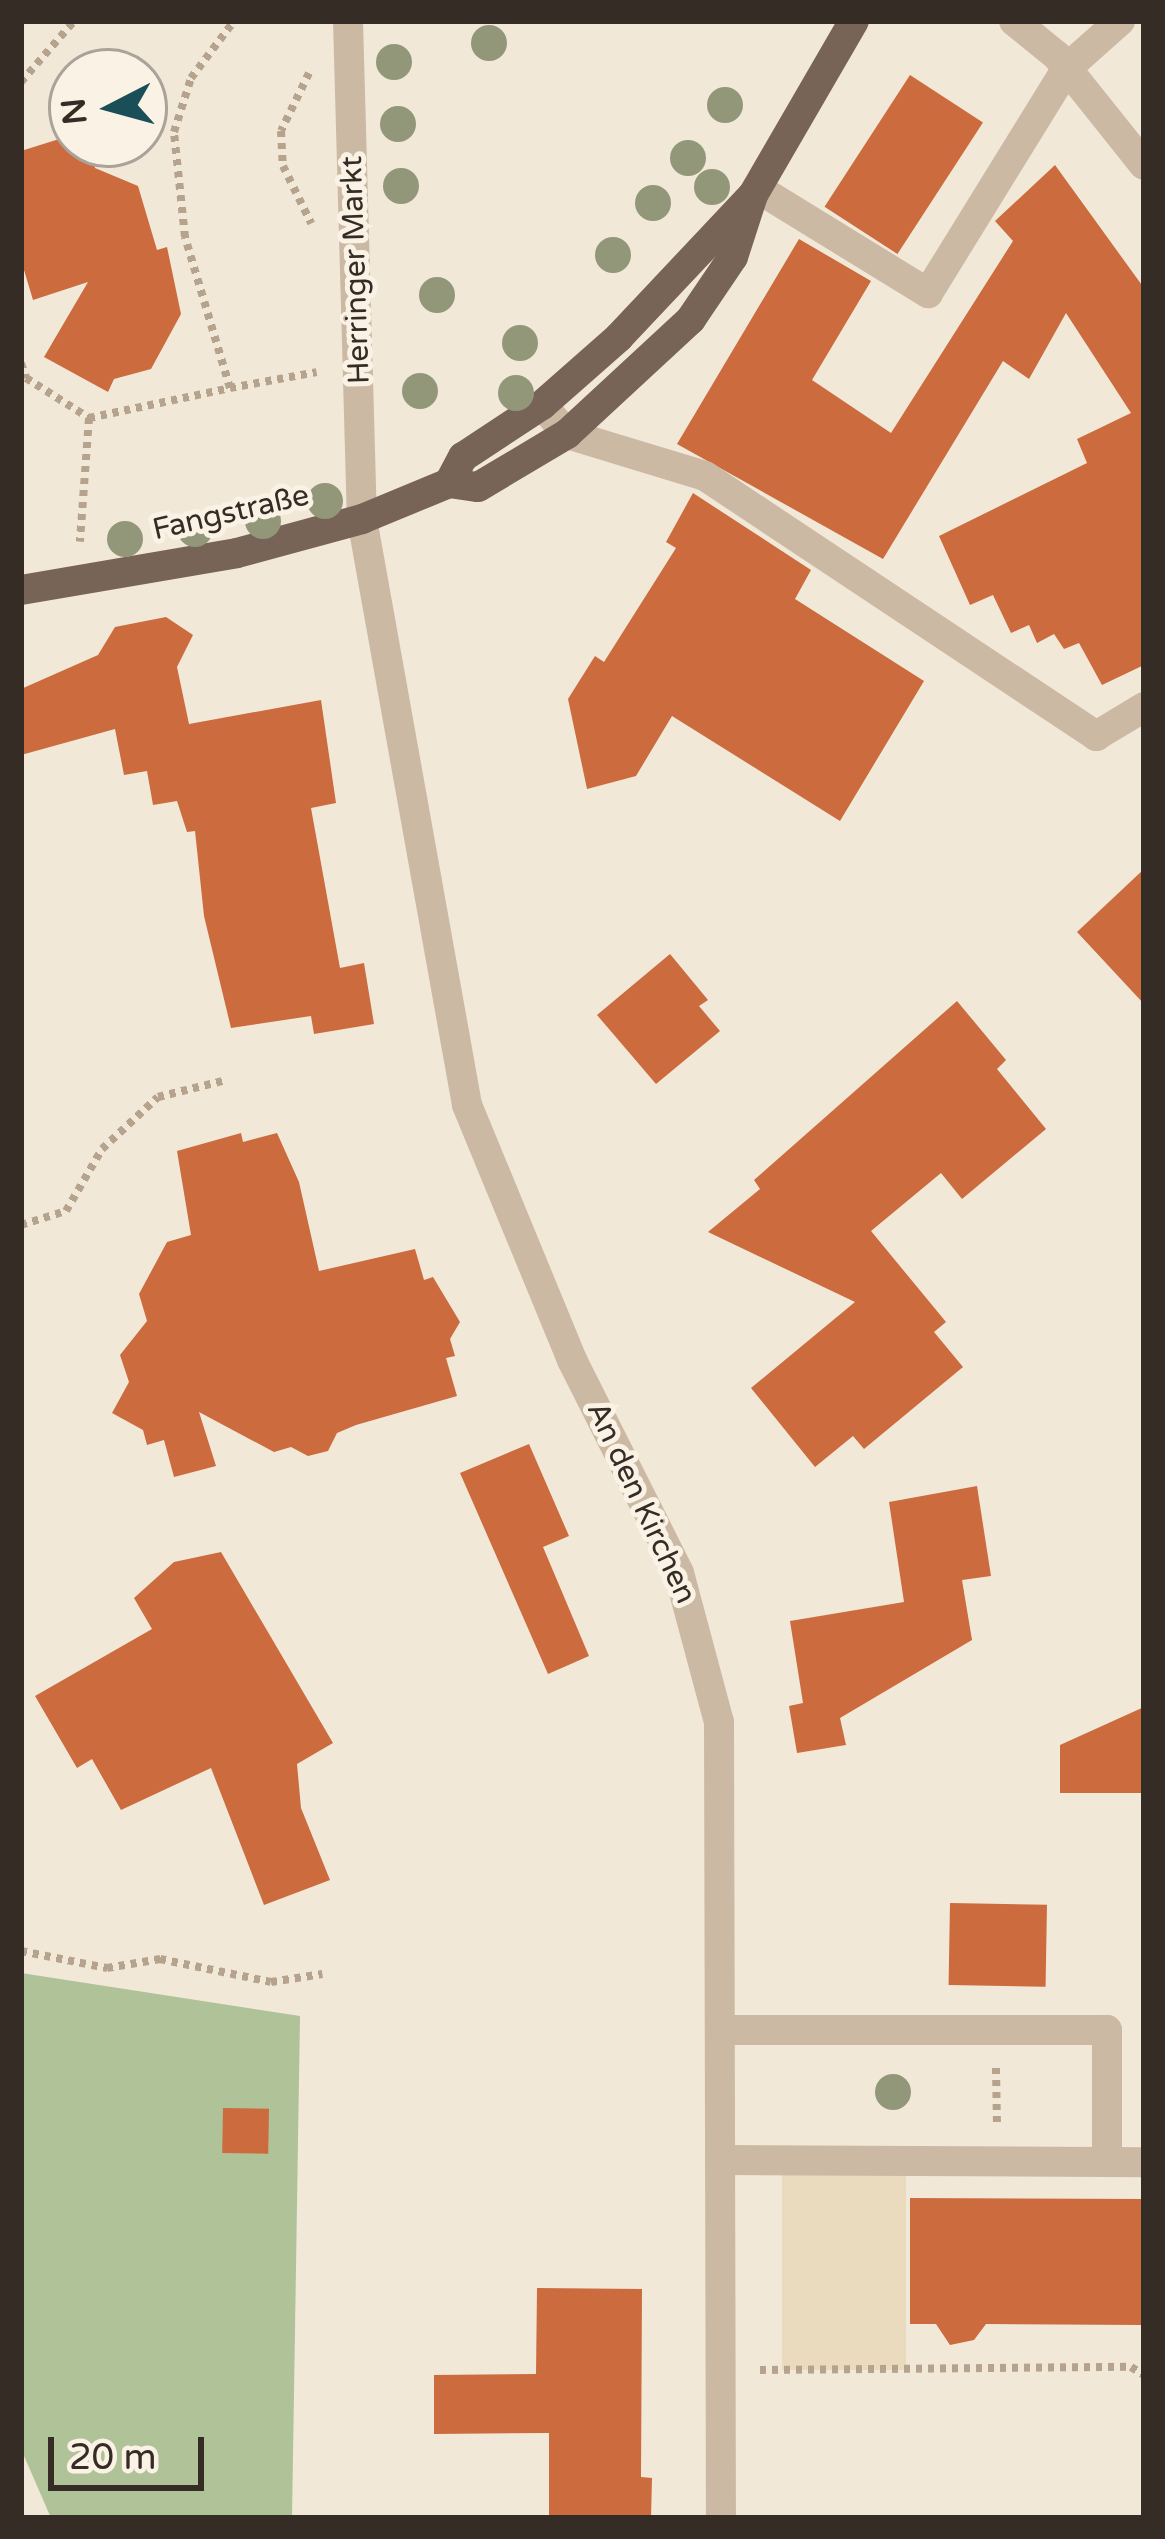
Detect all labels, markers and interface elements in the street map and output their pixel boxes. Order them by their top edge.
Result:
north arrow [48,48,168,168]
text: N [54,96,95,127]
street label: Herringer Markt [334,155,378,385]
street label: Fangstraße [149,478,313,548]
street label: An den Kirchen [579,1396,703,1610]
scale bar [54,2413,210,2487]
text: 20 m [69,2436,157,2479]

